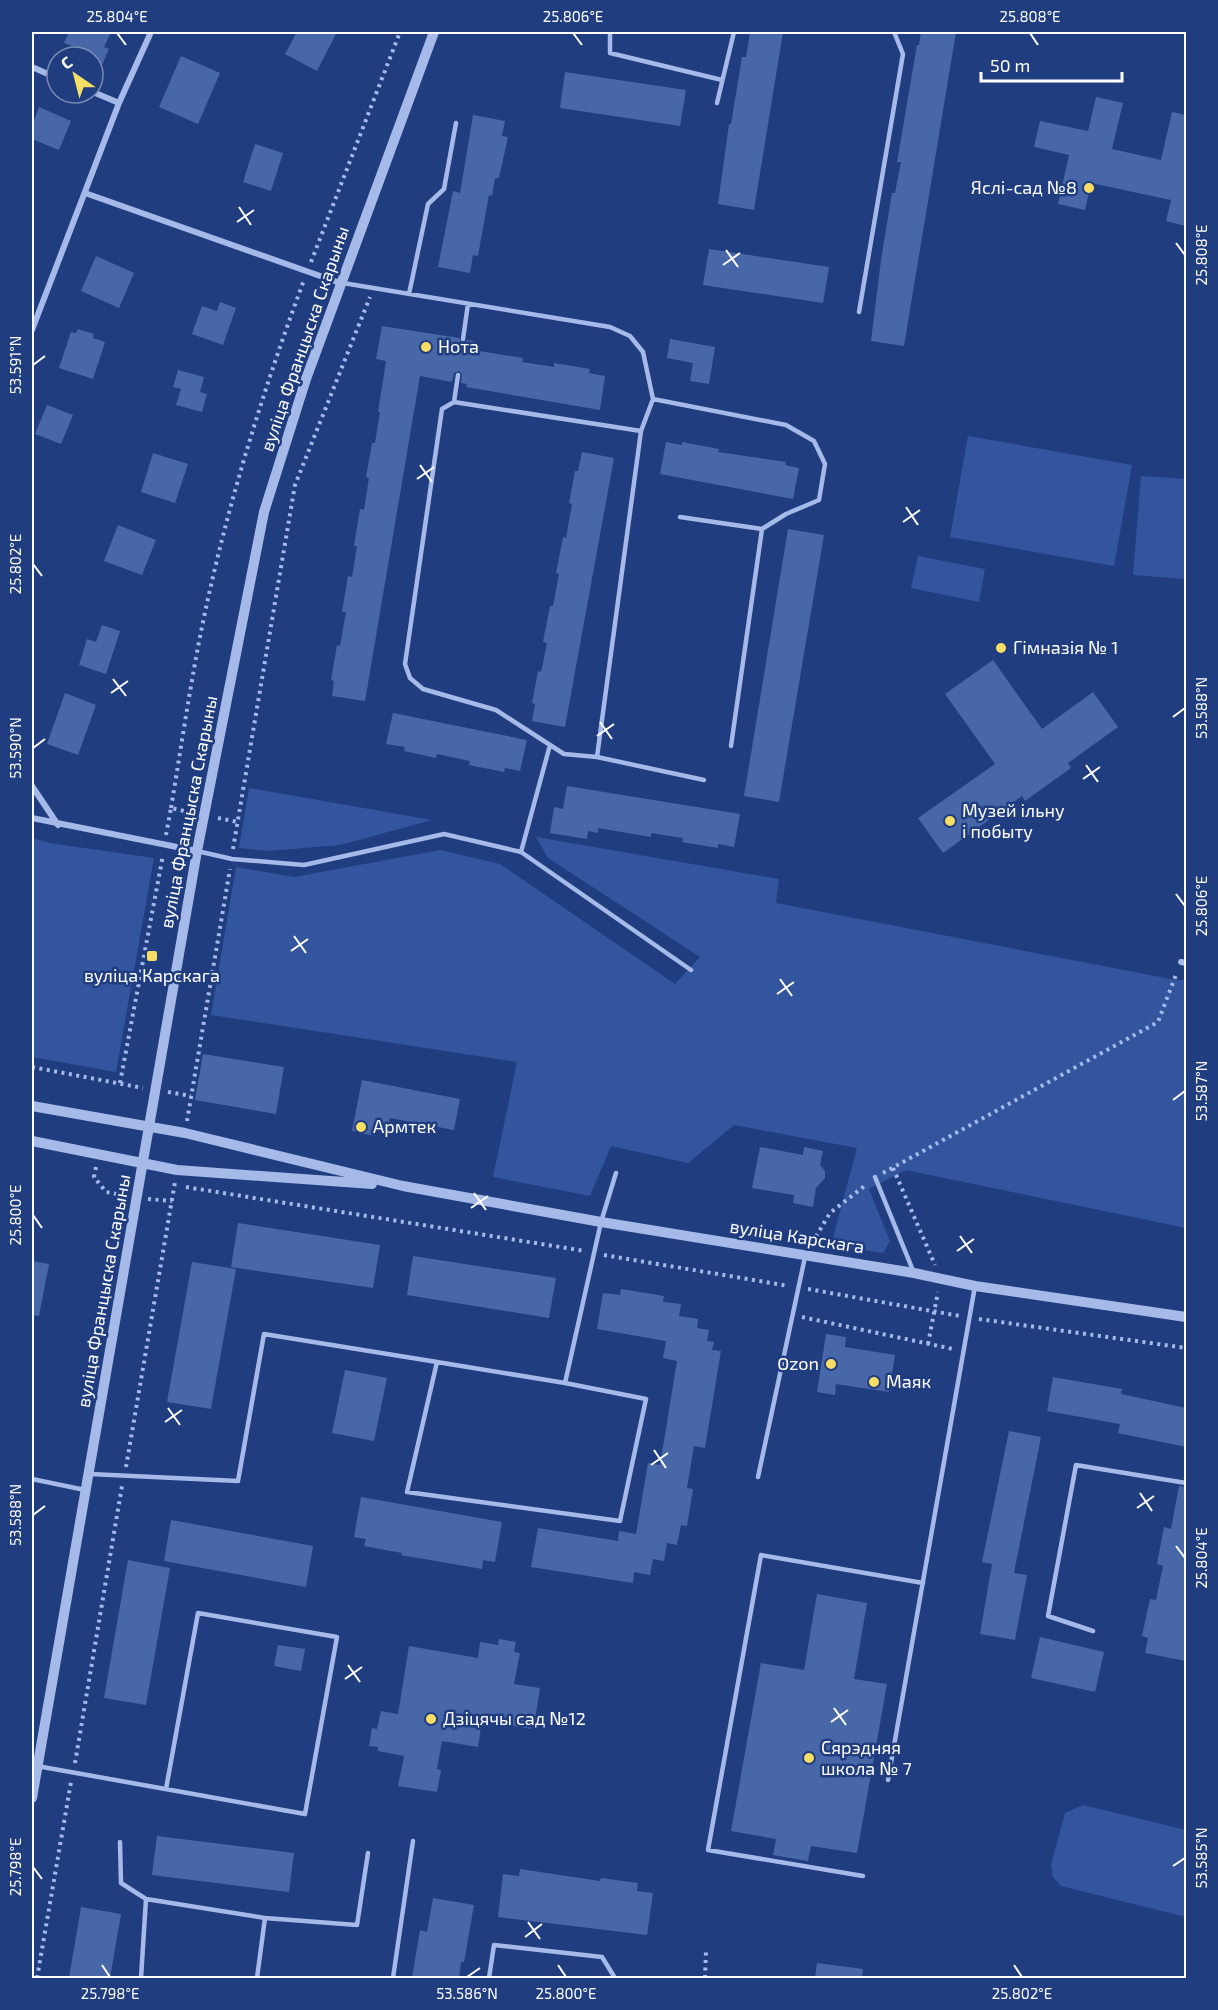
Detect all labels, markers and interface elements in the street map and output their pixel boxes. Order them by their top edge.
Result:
text: 25.804°E [86,7,148,25]
text: 25.806°E [543,7,603,25]
text: 25.808°E [999,7,1061,25]
north arrow [45,45,105,105]
scale bar [981,45,1122,83]
text: С [57,52,75,73]
text: 50 m [990,54,1030,76]
place label: Яслі-сад №8 [971,176,1077,198]
marker: Яслі-сад №8 [1082,181,1096,195]
street label: вуліца Францыска Скарыны [255,223,353,454]
text: 25.808°E [1192,224,1210,286]
place label: Нота [438,335,479,357]
text: 53.591°N [6,336,24,394]
marker: Нота [419,340,433,354]
text: 25.802°E [6,534,24,594]
place label: Гімназія № 1 [1013,636,1118,658]
marker: Гімназія № 1 [994,641,1008,655]
text: 53.588°N [1192,677,1210,739]
street label: вуліца Францыска Скарыны [155,694,221,930]
text: 53.590°N [6,717,24,779]
place label: Музей ільну і побыту [962,799,1065,842]
marker: Музей ільну і побыту [943,814,957,828]
text: 25.806°E [1192,876,1210,936]
marker: вуліца Карскага [145,949,159,963]
place label: вуліца Карскага [84,964,220,986]
text: 53.587°N [1192,1061,1210,1121]
place label: Армтек [373,1115,437,1137]
marker: Армтек [354,1120,368,1134]
street label: вуліца Францыска Скарыны [72,1172,134,1409]
text: 25.800°E [6,1185,24,1245]
street label: вуліца Карскага [728,1215,866,1258]
place label: Ozon [777,1352,819,1374]
marker: Ozon [824,1357,838,1371]
place label: Маяк [886,1370,931,1392]
marker: Маяк [867,1375,881,1389]
text: 53.588°N [6,1484,24,1546]
text: 25.804°E [1192,1527,1210,1589]
place label: Дзіцячы сад №12 [443,1707,586,1729]
marker: Дзіцячы сад №12 [424,1712,438,1726]
place label: Сярэдняя школа № 7 [821,1736,912,1779]
marker: Сярэдняя школа № 7 [802,1751,816,1765]
text: 53.585°N [1192,1827,1210,1889]
text: 25.798°E [6,1838,24,1896]
text: 25.798°E [81,1984,139,2002]
text: 53.586°N [436,1984,498,2002]
text: 25.800°E [536,1984,596,2002]
text: 25.802°E [992,1984,1052,2002]

